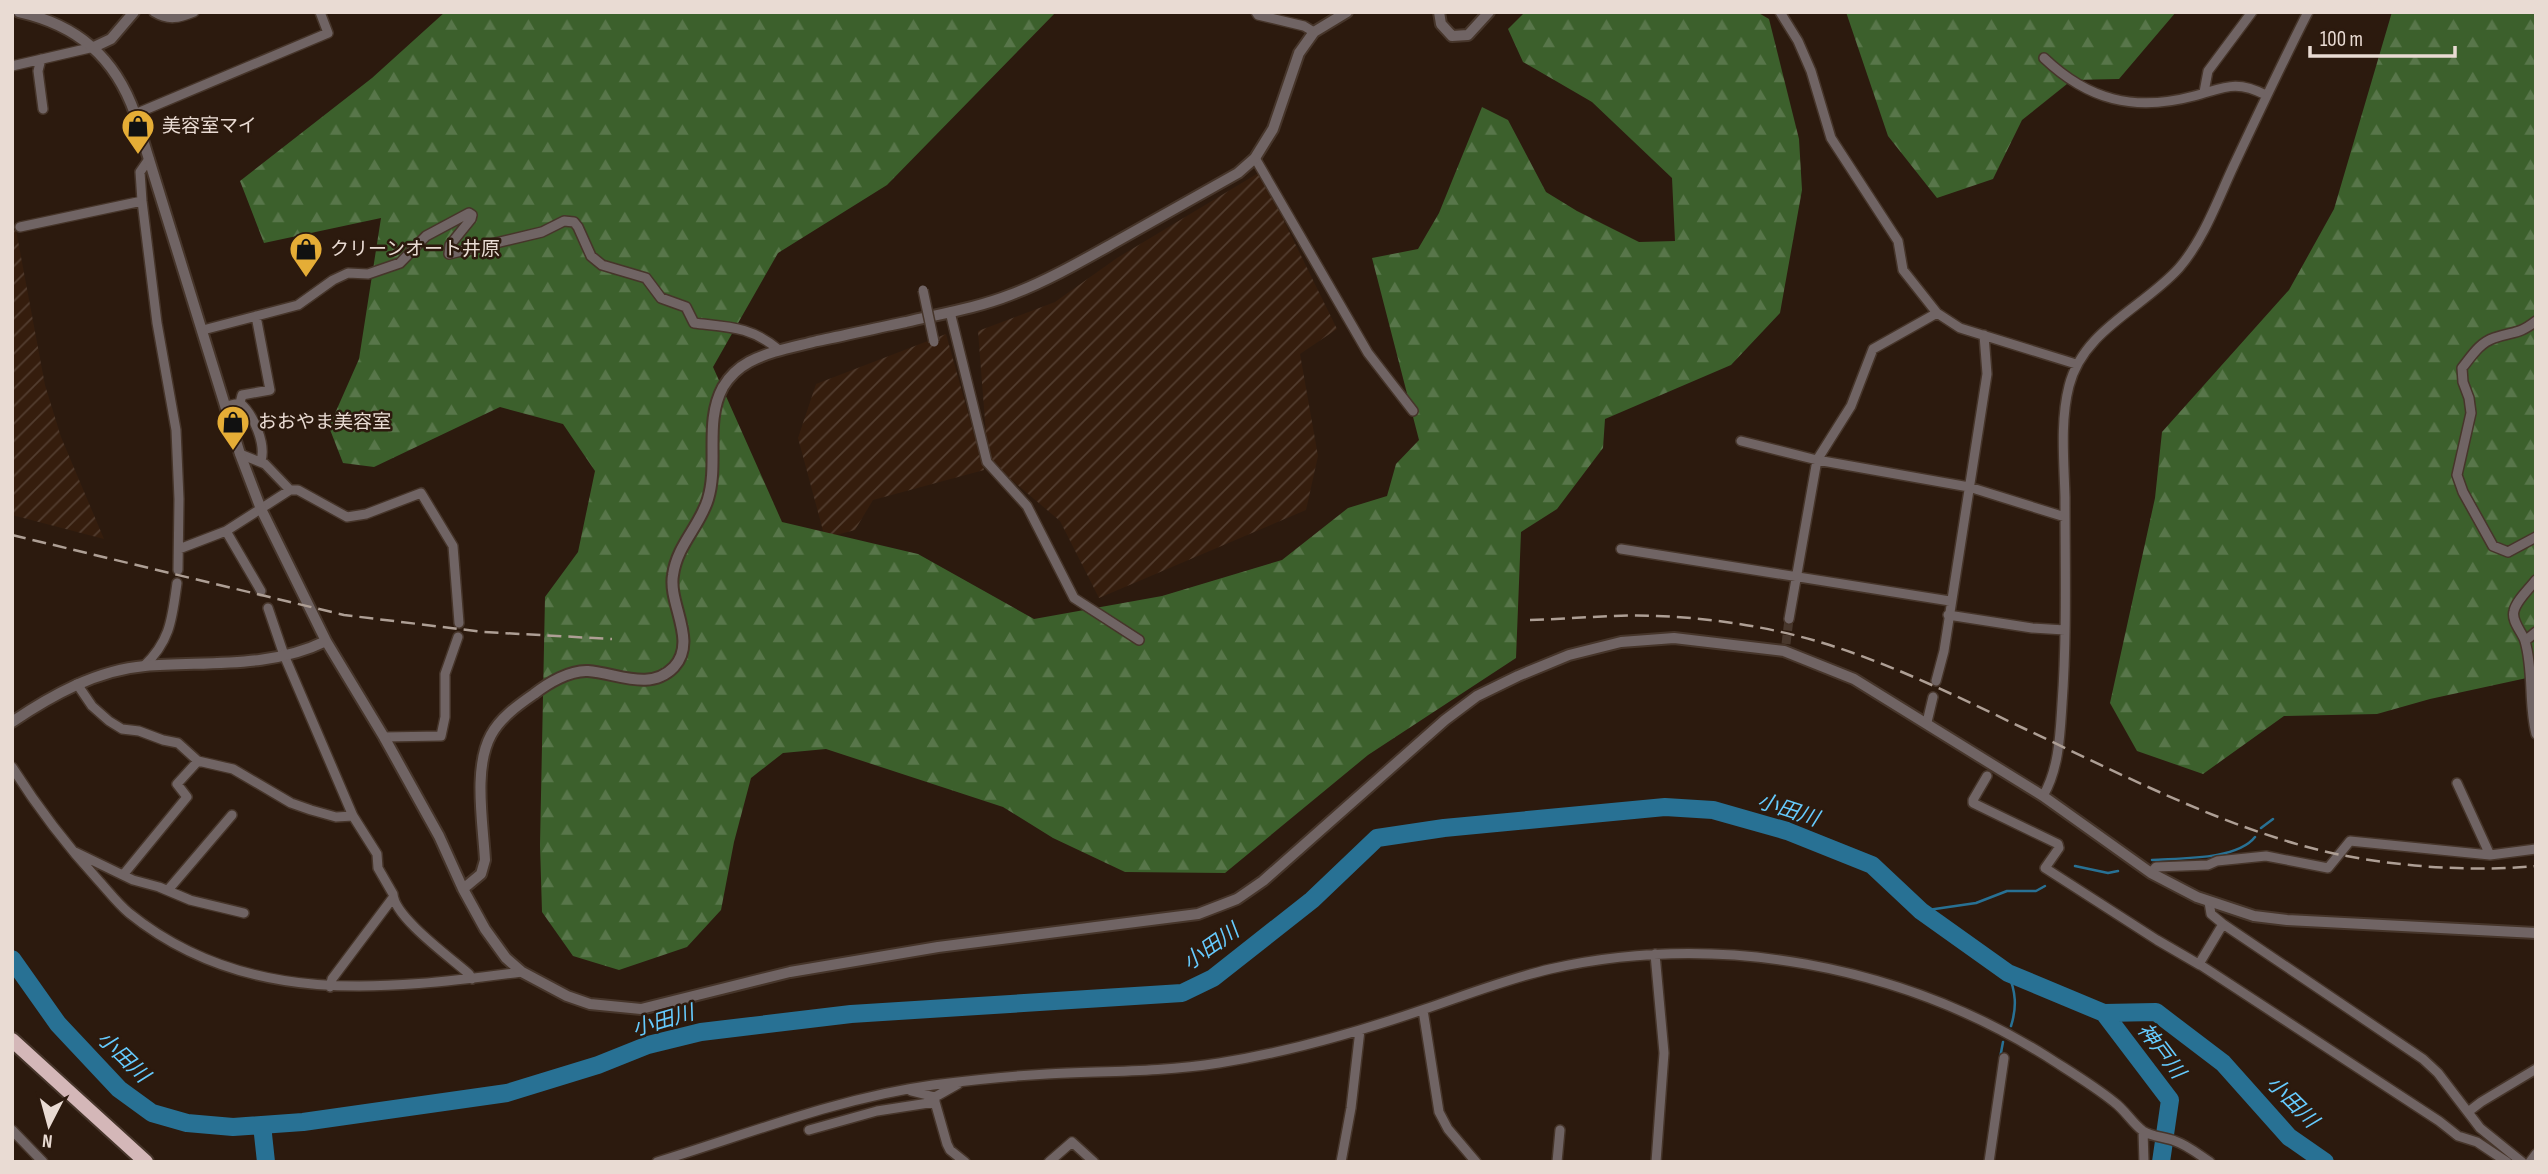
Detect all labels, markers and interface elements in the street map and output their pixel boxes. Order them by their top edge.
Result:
scale bar [2310,14,2455,58]
text: 100 m [2320,27,2363,52]
shop icon: 美容室マイ [119,107,157,156]
place label: 美容室マイ [162,115,257,138]
shop icon: クリーンオート井原 [287,230,325,279]
place label: クリーンオート井原 [330,238,500,261]
shop icon: おおやま美容室 [214,403,252,452]
place label: おおやま美容室 [258,411,391,434]
water label: 小田川 [1754,788,1824,832]
water label: 小田川 [1178,918,1246,975]
water label: 小田川 [629,1000,699,1042]
water label: 神戸川 [2132,1018,2191,1085]
water label: 小田川 [92,1026,156,1089]
water label: 小田川 [2261,1071,2325,1135]
north arrow [14,1090,84,1160]
text: N [41,1128,54,1152]

